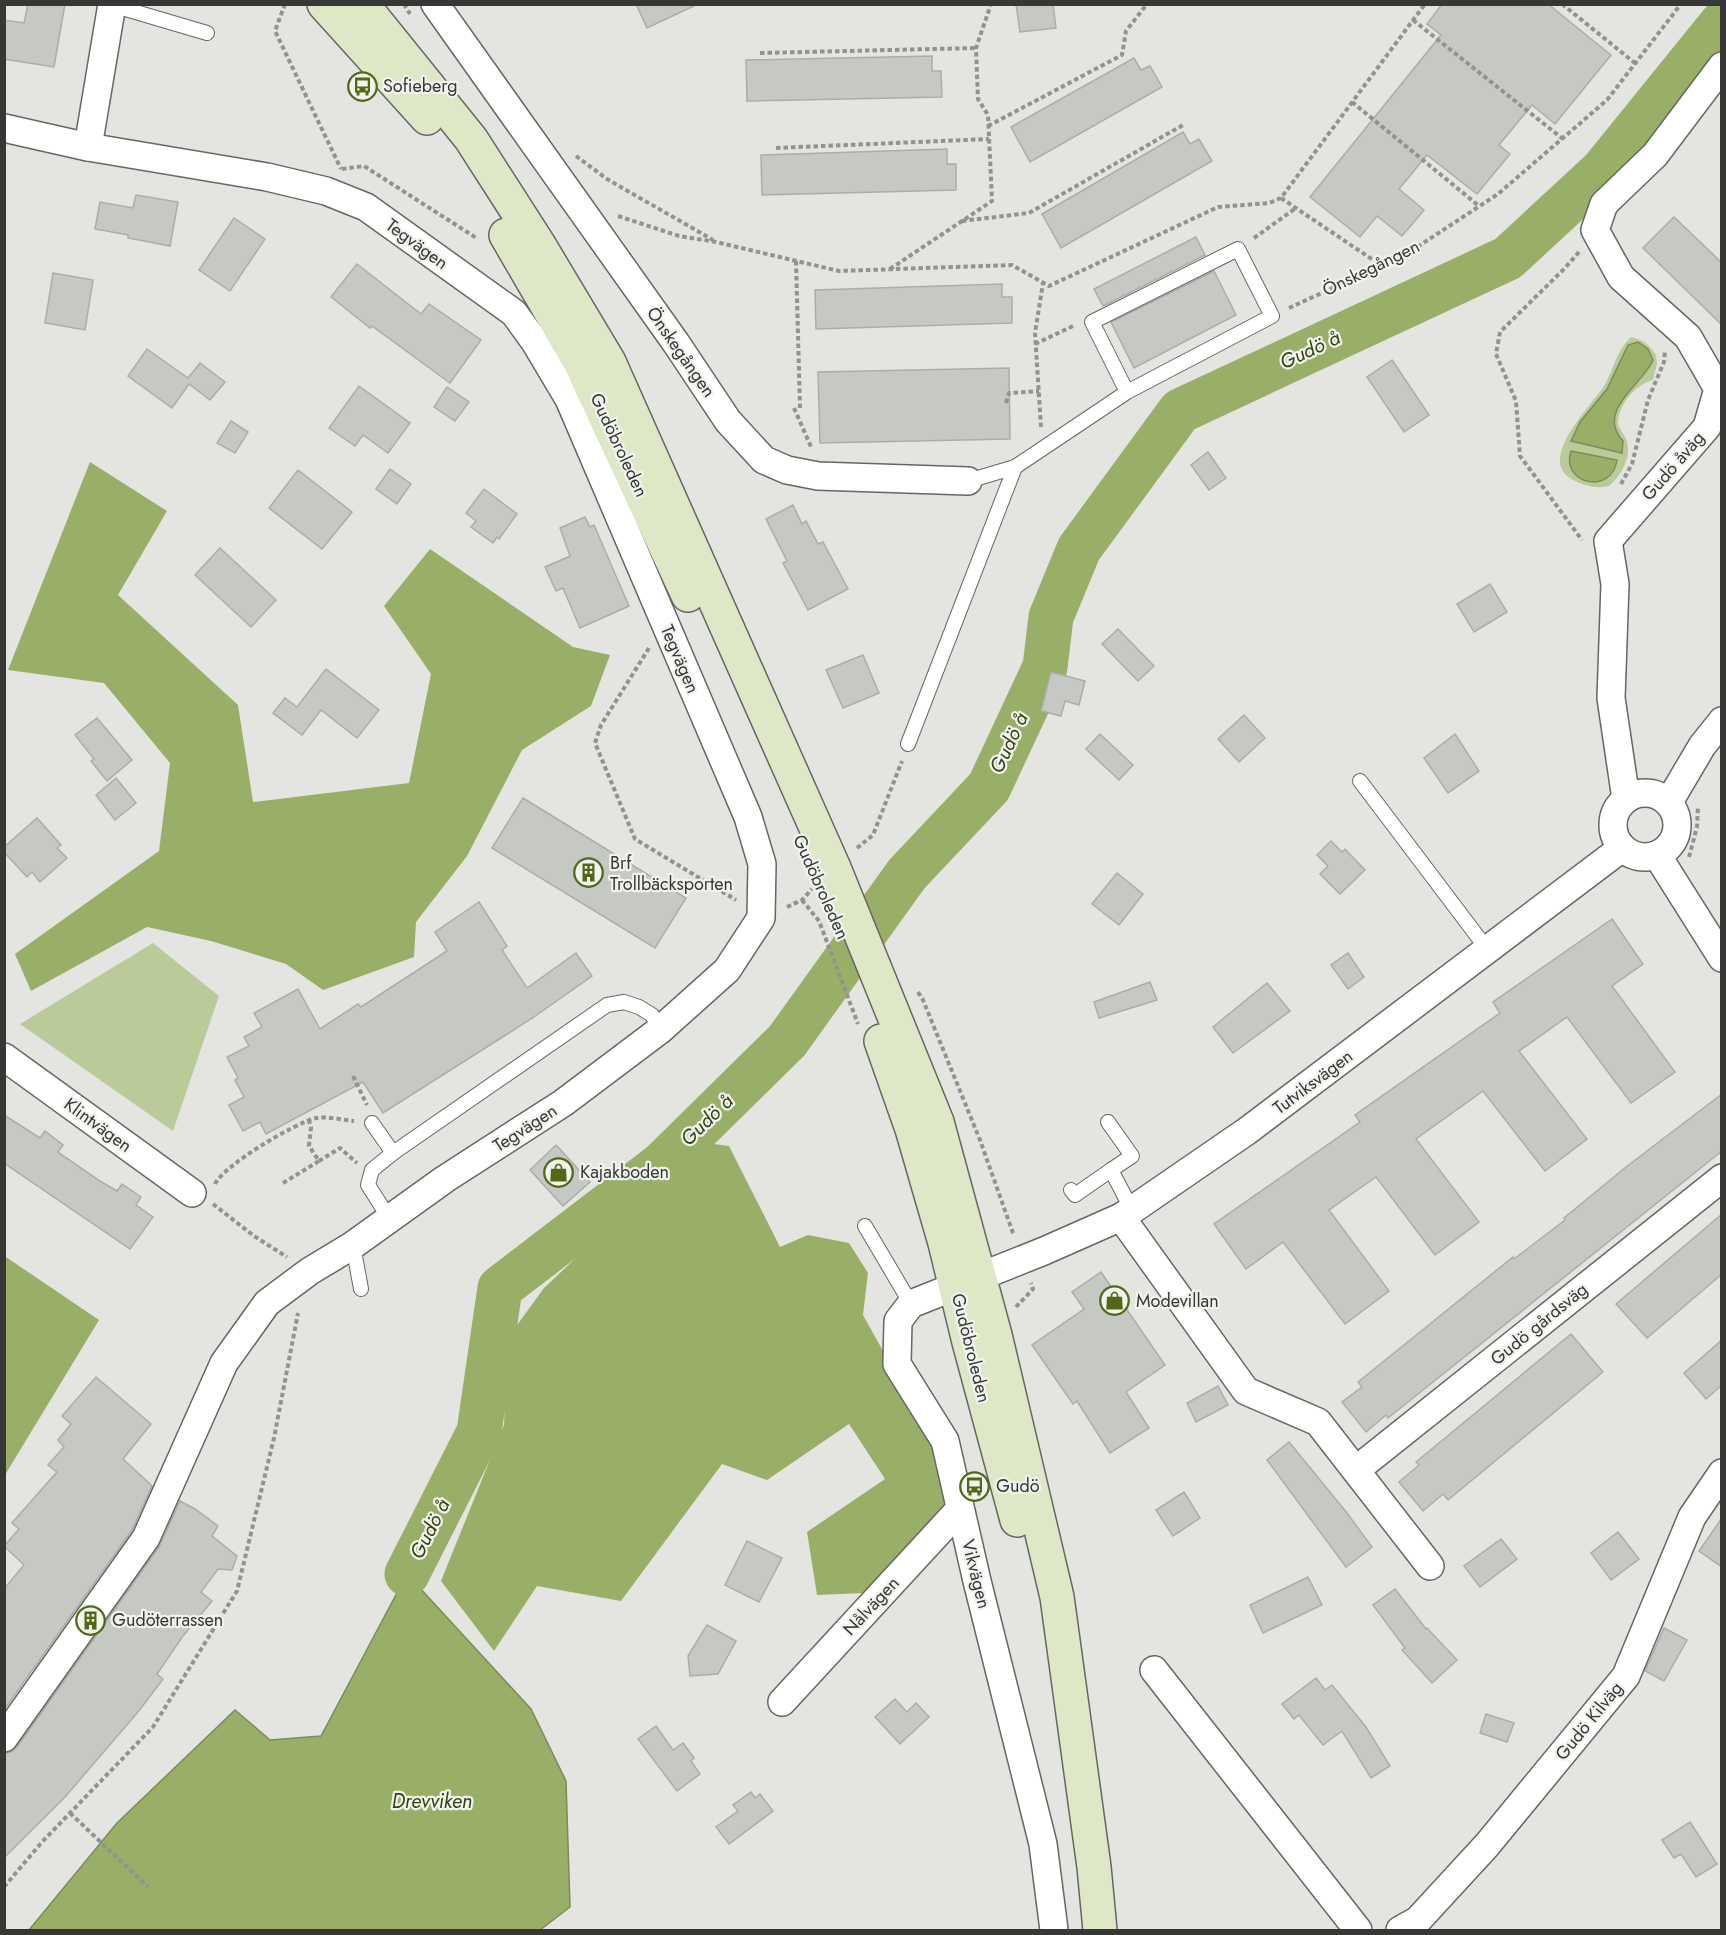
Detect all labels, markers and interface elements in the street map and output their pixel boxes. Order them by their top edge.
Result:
bus stop icon: Sofieberg [346,70,378,102]
place label: Sofieberg [383,73,457,99]
street label: Tegvägen [380,212,454,276]
street label: Önskegången [1318,233,1424,303]
street label: Önskegången [640,301,722,403]
water label: Gudö å [1275,323,1345,377]
street label: Gudöbroleden [584,389,654,501]
street label: Gudö åväg [1635,426,1711,506]
street label: Tegvägen [654,621,706,697]
water label: Gudö å [982,708,1036,778]
street label: Gudöbroleden [786,831,856,943]
place label: Brf Trollbäcksporten [610,850,733,897]
building icon: Brf Trollbäcksporten [573,857,605,889]
street label: Tutviksvägen [1268,1043,1358,1121]
water label: Gudö å [674,1087,740,1153]
street label: Klintvägen [59,1091,137,1159]
street label: Tegvägen [488,1098,562,1158]
shop icon: Kajakboden [543,1156,575,1188]
place label: Kajakboden [580,1159,669,1185]
street label: Gudö gårdsväg [1485,1277,1593,1371]
shop icon: Modevillan [1099,1285,1131,1317]
place label: Modevillan [1136,1288,1219,1314]
street label: Gudöbroleden [945,1291,997,1405]
bus stop icon: Gudö [959,1470,991,1502]
place label: Gudö [996,1473,1040,1499]
water label: Gudö å [403,1494,457,1564]
street label: Vikvägen [955,1537,997,1611]
street label: Nålvägen [837,1571,905,1641]
building icon: Gudöterrassen [75,1604,107,1636]
place label: Gudöterrassen [112,1607,223,1633]
street label: Gudö Kilväg [1549,1676,1629,1766]
water label: Drevviken [392,1787,472,1816]

